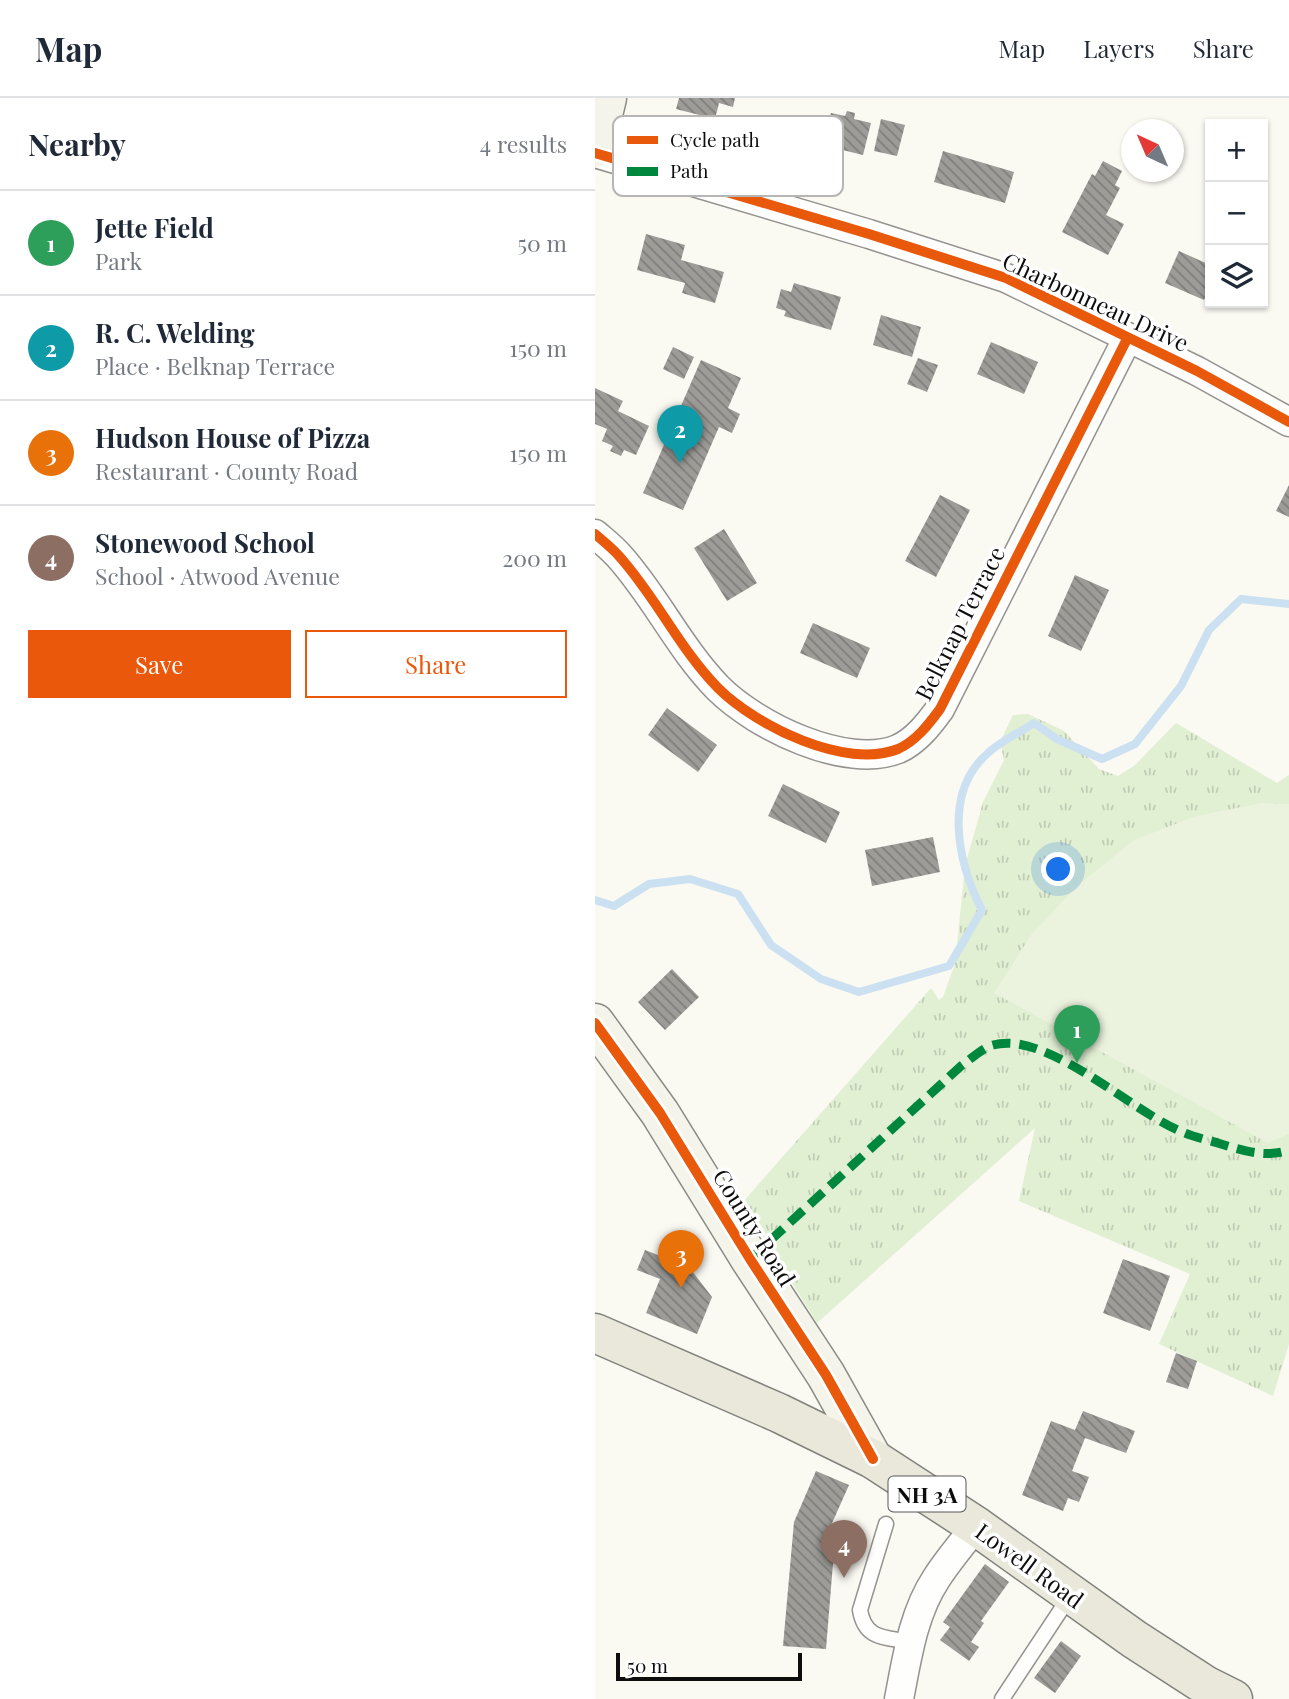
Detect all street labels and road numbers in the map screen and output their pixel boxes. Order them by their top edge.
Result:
street label: Charbonneau Drive [998,244,1194,358]
street label: Belknap Terrace [907,541,1011,705]
street label: County Road [707,1163,803,1291]
road number: NH 3A [889,1476,965,1512]
street label: Lowell Road [970,1515,1090,1615]

